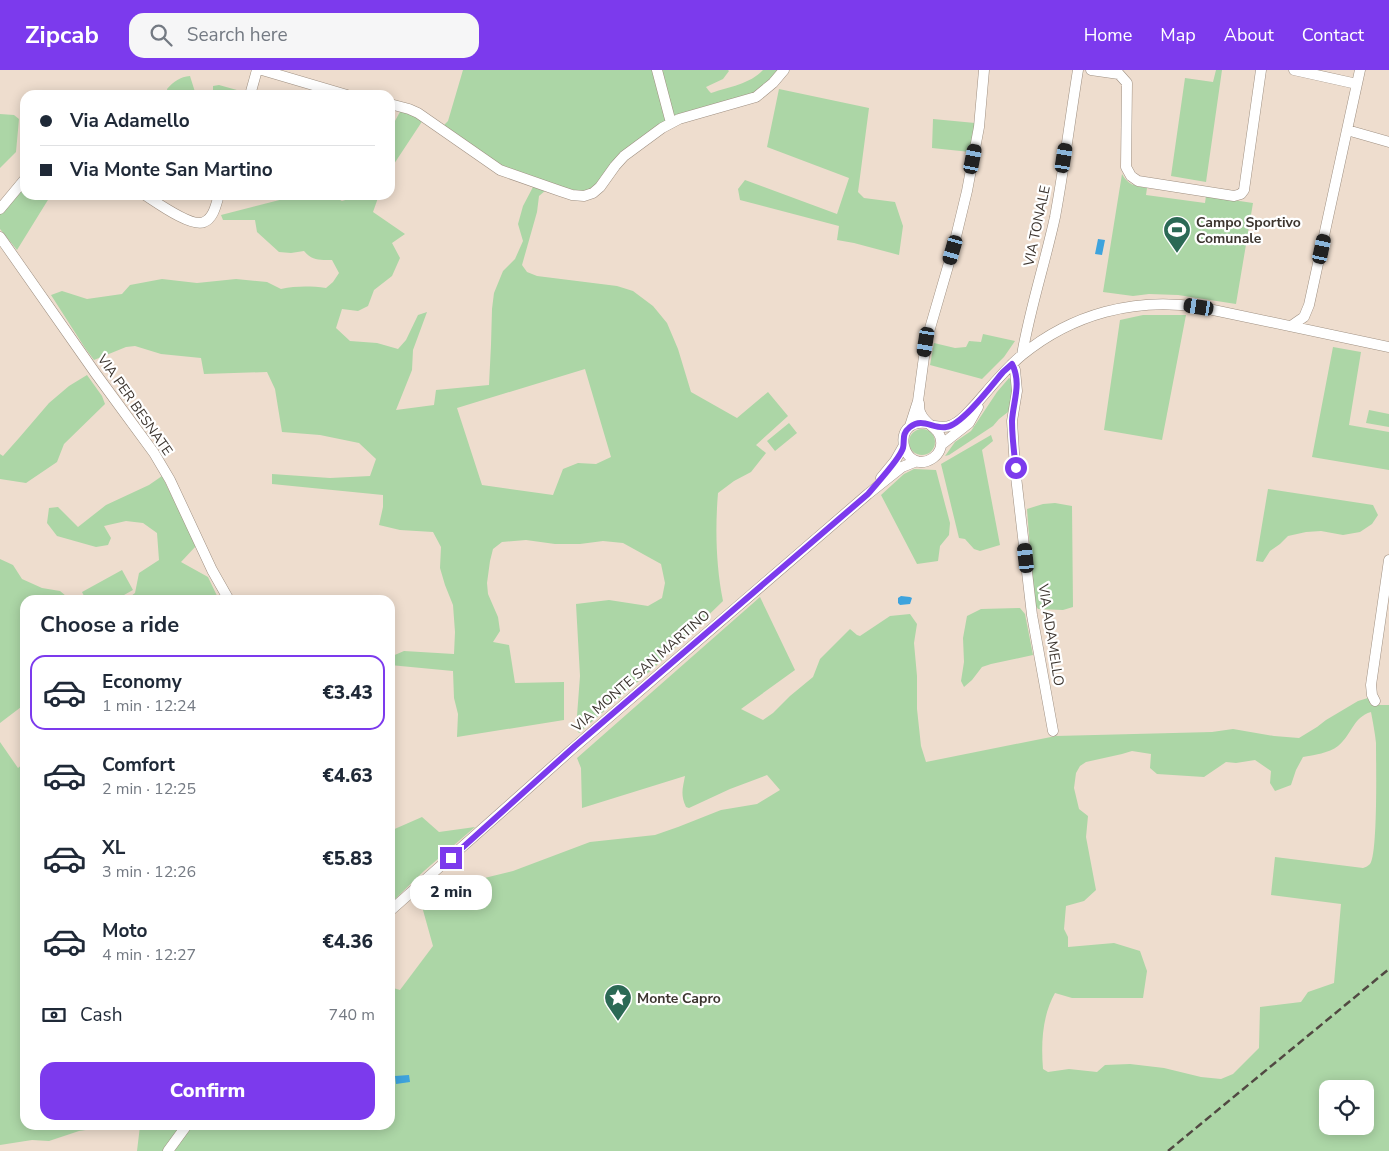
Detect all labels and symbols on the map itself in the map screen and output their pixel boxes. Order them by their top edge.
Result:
car [1054,142,1073,174]
car [962,143,983,175]
street label: VIA TONALE [1019,184,1055,269]
place label: Campo Sportivo Comunale [1196,213,1301,248]
sports icon: Campo Sportivo Comunale [1162,215,1192,254]
car [1311,233,1332,265]
car [941,234,964,266]
car [1183,297,1214,317]
car [916,326,935,358]
street label: VIA PER BESNATE [92,350,177,459]
route start [1005,457,1027,479]
car [1016,542,1035,574]
street label: VIA ADAMELLO [1033,582,1068,687]
street label: VIA MONTE SAN MARTINO [567,606,714,737]
route end [440,847,462,869]
callout: 2 min [410,876,492,910]
place icon: Monte Capro [603,983,633,1022]
place label: Monte Capro [637,989,721,1008]

